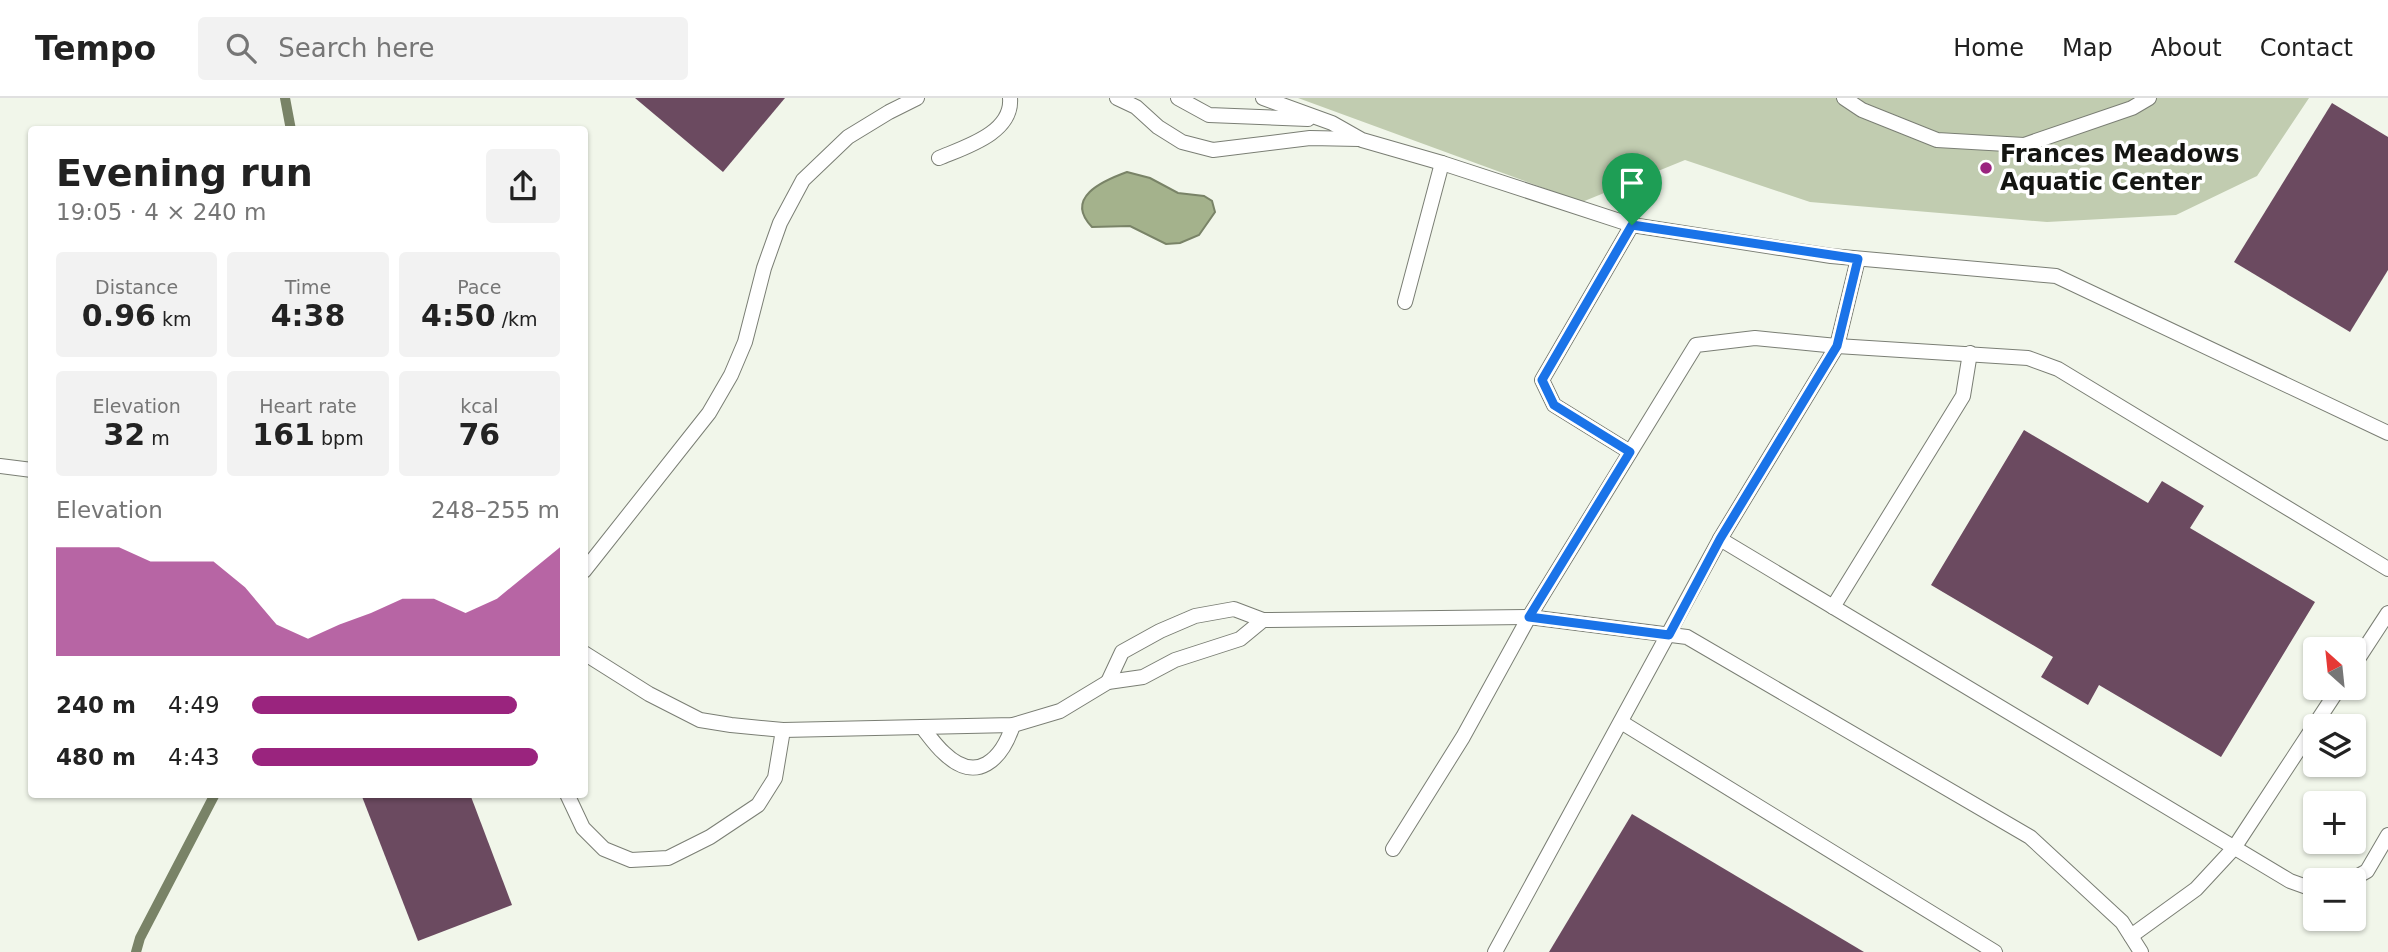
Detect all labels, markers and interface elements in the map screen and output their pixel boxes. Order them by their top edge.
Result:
search box [198,17,688,80]
text: Tempo [35,29,156,68]
icon: search [222,29,260,67]
text: Search here [278,33,434,63]
text: Home [1953,34,2024,62]
text: Map [2062,34,2113,62]
text: About [2151,34,2222,62]
text: Contact [2260,34,2353,62]
place label: Frances Meadows Aquatic Center [2000,140,2240,196]
button: share [486,149,560,223]
text: Evening run [56,151,313,195]
pin [1602,153,1662,225]
marker: Frances Meadows Aquatic Center [1978,160,1994,176]
icon: arrive [1613,164,1651,202]
text: 19:05 · 4 × 240 m [56,199,266,225]
text: Distance [95,276,178,298]
text: Time [285,276,331,298]
text: Pace [457,276,502,298]
text: 0.96 [82,298,156,333]
text: 4:38 [271,298,345,333]
text: 4:50 [421,298,496,333]
text: km [156,308,191,330]
text: /km [496,308,538,330]
text: Elevation [93,395,181,417]
text: Heart rate [259,395,357,417]
text: kcal [460,395,499,417]
text: 32 [104,417,145,452]
text: 161 [252,417,315,452]
text: 76 [458,417,500,452]
text: m [145,427,170,449]
text: bpm [315,427,364,449]
text: Elevation [56,497,163,523]
text: 248–255 m [431,497,560,523]
north arrow [2303,637,2366,700]
map controls [2303,637,2366,931]
text: 240 m [56,692,136,718]
text: 4:49 [168,692,220,718]
button: layers [2303,714,2366,777]
text: 480 m [56,744,136,770]
text: 4:43 [168,744,220,770]
button: + [2303,791,2366,854]
button: − [2303,868,2366,931]

